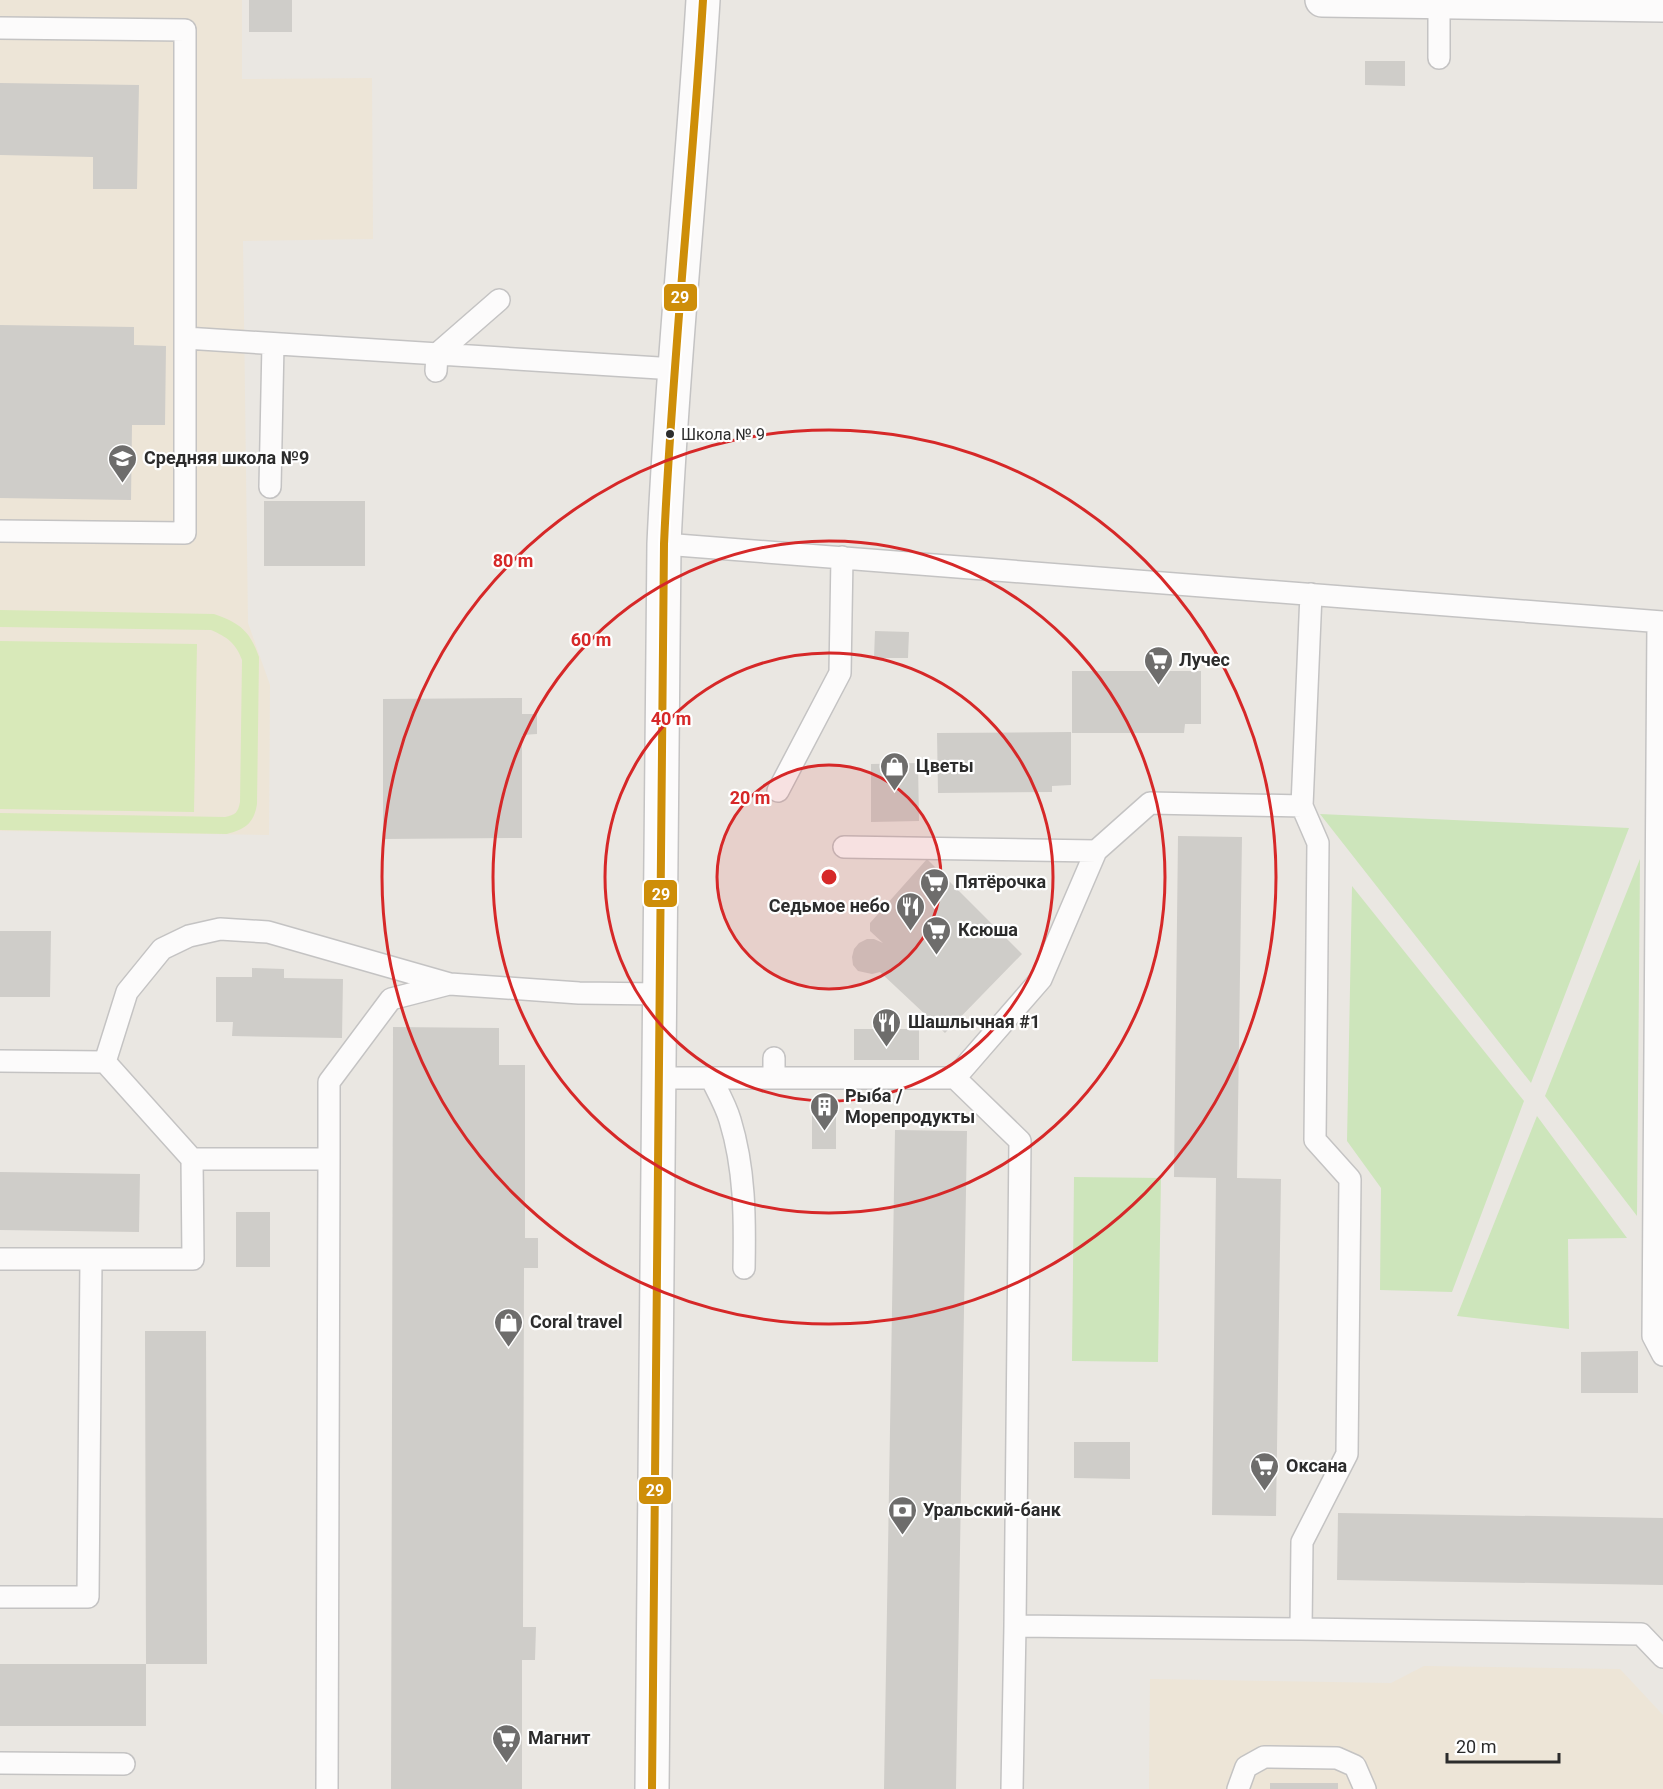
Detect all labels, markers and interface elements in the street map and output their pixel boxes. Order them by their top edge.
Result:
line badge: 29 [663,283,698,312]
text: 29 [671,288,689,307]
place label: Школа № 9 [681,425,765,444]
marker: Школа № 9 [664,428,676,440]
school or university icon: Средняя школа №9 [107,442,139,484]
place label: Средняя школа №9 [144,447,309,468]
text: 80 m [493,550,533,571]
text: 60 m [571,629,611,650]
supermarket icon: Лучес [1142,644,1174,686]
place label: Лучес [1179,649,1230,670]
text: 40 m [651,708,691,729]
shop icon: Цветы [879,750,911,792]
place label: Цветы [916,755,974,776]
text: 20 m [730,787,770,808]
supermarket icon: Пятёрочка [918,866,950,908]
centre of rings [819,867,839,887]
place label: Пятёрочка [955,871,1046,892]
line badge: 29 [643,879,678,908]
text: 29 [652,885,670,904]
restaurant icon: Седьмое небо [895,890,927,932]
place label: Седьмое небо [769,895,890,916]
supermarket icon: Ксюша [921,914,953,956]
place label: Ксюша [958,919,1018,940]
restaurant icon: Шашлычная #1 [871,1006,903,1048]
place label: Шашлычная #1 [908,1011,1040,1032]
place label: Рыба / Морепродукты [845,1085,975,1127]
building icon: Рыба / Морепродукты [808,1090,840,1132]
shop icon: Coral travel [493,1306,525,1348]
place label: Coral travel [530,1311,622,1332]
supermarket icon: Оксана [1249,1450,1281,1492]
place label: Оксана [1286,1455,1348,1476]
line badge: 29 [638,1476,672,1505]
text: 29 [646,1481,664,1500]
bank icon: Уральский-банк [886,1494,918,1536]
place label: Уральский-банк [923,1499,1062,1520]
supermarket icon: Магнит [491,1722,523,1764]
scale bar [1447,1726,1560,1764]
place label: Магнит [528,1727,591,1748]
text: 20 m [1456,1736,1496,1757]

